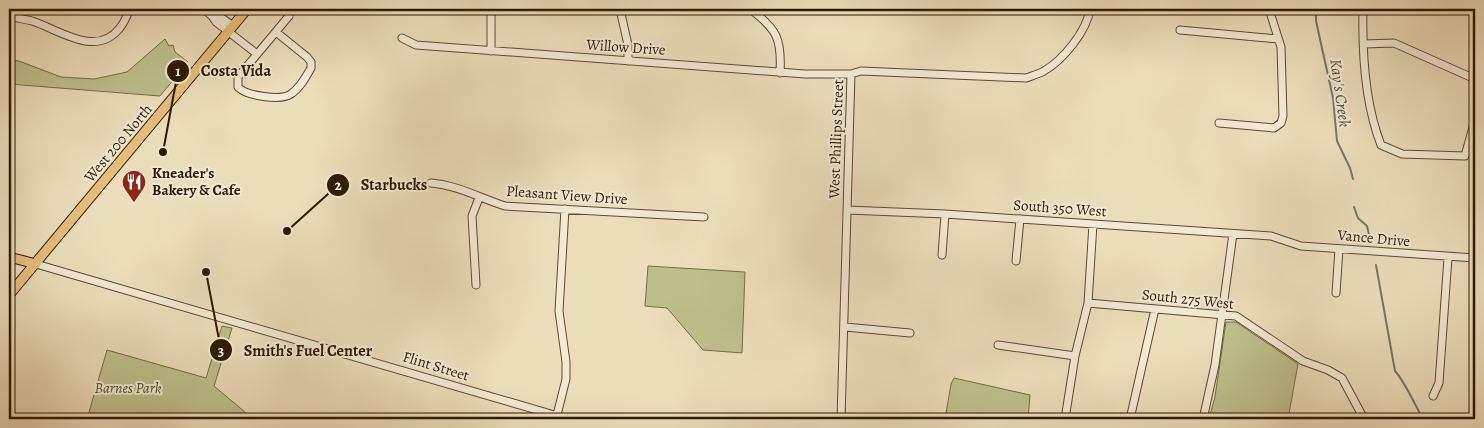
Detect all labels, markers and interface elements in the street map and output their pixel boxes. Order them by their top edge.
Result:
street label: Willow Drive [585,34,667,60]
callout: Costa Vida [166,55,281,86]
water label: Kay's Creek [1324,58,1356,129]
text: Costa Vida [201,60,271,82]
text: 1 [175,61,181,81]
street label: West Phillips Street [824,79,848,200]
street label: West 200 North [79,100,157,187]
place label: Kneader's Bakery & Cafe [152,163,241,200]
restaurant icon: Kneader's Bakery & Cafe [121,169,147,203]
callout: Starbucks [325,169,437,200]
text: Starbucks [361,174,427,196]
text: 2 [334,175,342,195]
street label: Pleasant View Drive [506,181,629,209]
street label: South 350 West [1013,195,1107,221]
street label: Vance Drive [1336,225,1411,251]
street label: South 275 West [1141,284,1235,314]
callout: Smith's Fuel Center [209,335,382,366]
text: Smith's Fuel Center [244,340,373,362]
text: 3 [218,341,224,361]
street label: Flint Street [400,346,472,386]
park label: Barnes Park [95,378,162,398]

